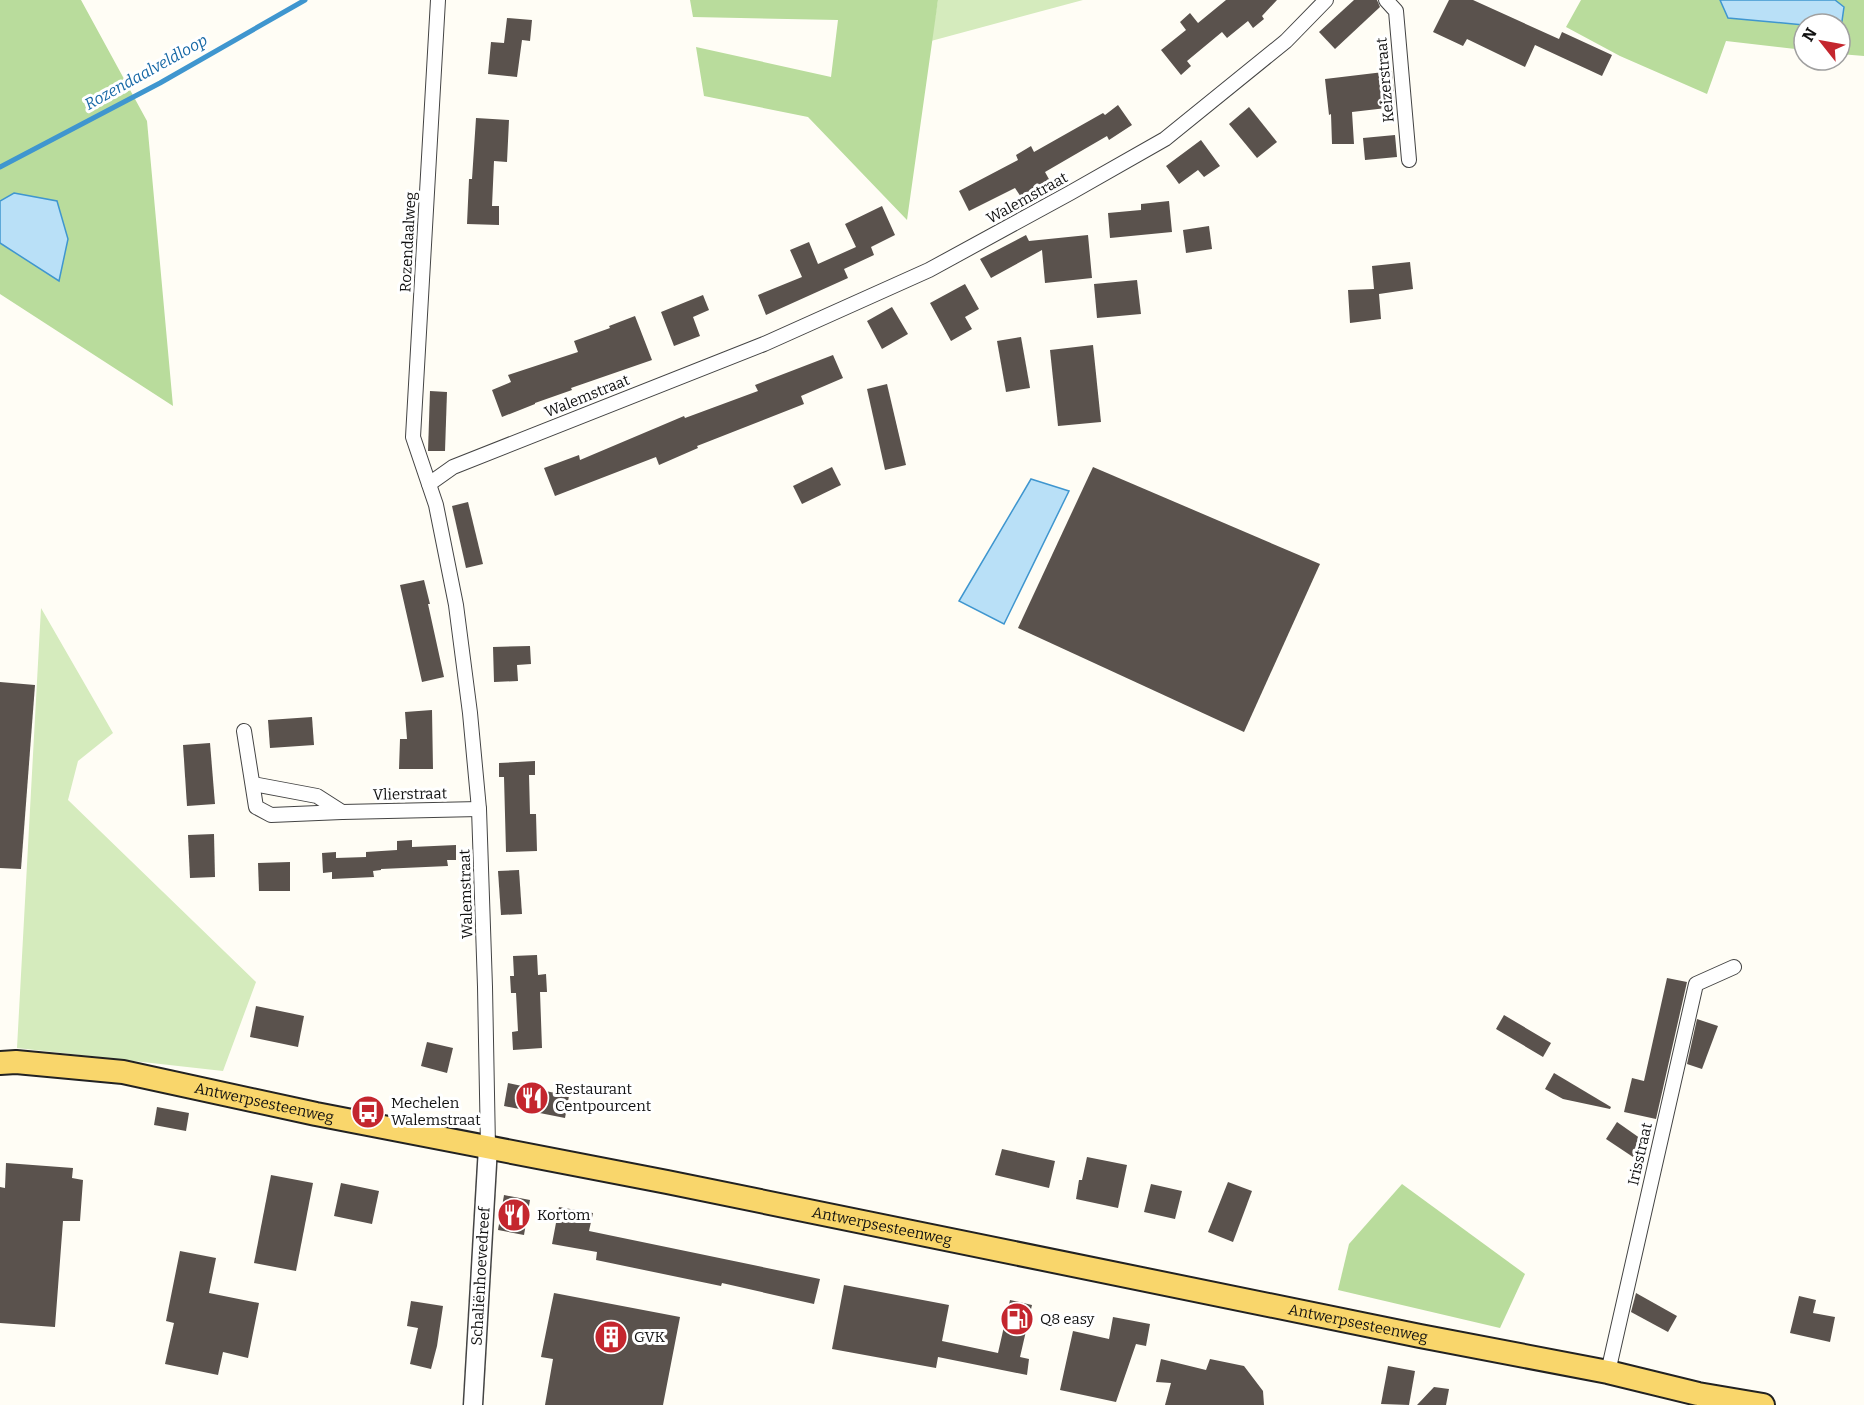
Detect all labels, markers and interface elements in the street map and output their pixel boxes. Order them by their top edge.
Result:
north arrow [1792,12,1852,72]
text: N [1798,24,1821,45]
water label: Rozendaalveldloop [81,30,211,114]
street label: Keizerstraat [1372,36,1398,123]
street label: Walemstraat [983,168,1071,228]
street label: Rozendaalweg [396,191,420,293]
street label: Walemstraat [542,371,632,421]
street label: Vlierstraat [373,784,448,804]
street label: Walemstraat [455,848,477,939]
street label: Antwerpsesteenweg [193,1079,335,1126]
restaurant icon: Restaurant Centpourcent [514,1080,550,1116]
place label: Restaurant Centpourcent [555,1080,652,1115]
bus stop icon: Mechelen Walemstraat [350,1094,386,1130]
place label: Mechelen Walemstraat [391,1094,481,1129]
street label: Irisstraat [1624,1120,1656,1187]
restaurant icon: Kortom [496,1197,532,1233]
street label: Antwerpsesteenweg [811,1203,953,1249]
street label: Schaliënhoevedreef [467,1205,494,1346]
place label: Kortom [537,1206,591,1224]
street label: Antwerpsesteenweg [1287,1300,1429,1346]
fuel station icon: Q8 easy [999,1301,1035,1337]
place label: Q8 easy [1040,1310,1095,1328]
building icon: GVK [593,1319,629,1355]
place label: GVK [634,1328,666,1346]

